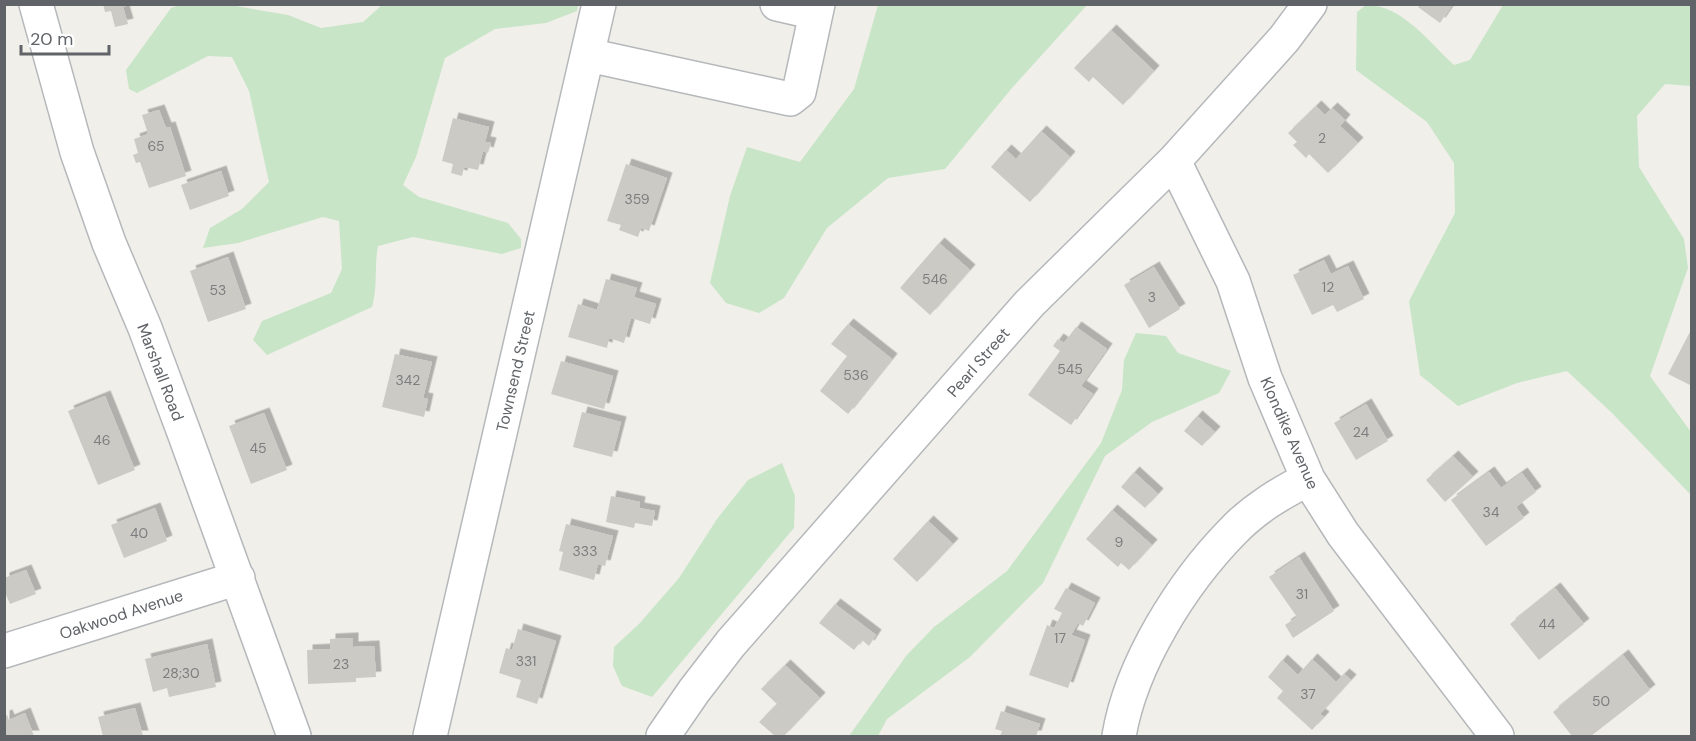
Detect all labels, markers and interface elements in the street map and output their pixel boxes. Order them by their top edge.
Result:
scale bar [21,18,110,56]
text: 20 m [30,27,73,51]
house number: 2 [1318,129,1326,147]
house number: 65 [147,137,165,155]
house number: 359 [624,190,650,208]
house number: 546 [922,270,948,288]
house number: 12 [1322,278,1334,296]
house number: 53 [210,281,226,299]
house number: 3 [1148,288,1156,306]
street label: Townsend Street [491,308,540,434]
street label: Marshall Road [132,320,189,424]
street label: Pearl Street [942,323,1014,402]
house number: 545 [1057,360,1083,378]
house number: 536 [843,366,869,384]
house number: 342 [396,371,420,389]
street label: Klondike Avenue [1255,374,1324,493]
house number: 24 [1353,423,1370,441]
house number: 46 [93,431,111,449]
house number: 45 [249,439,267,457]
house number: 34 [1483,503,1500,521]
house number: 40 [130,524,148,542]
house number: 9 [1115,533,1124,551]
house number: 333 [573,542,597,560]
street label: Oakwood Avenue [57,585,186,644]
house number: 31 [1296,585,1308,603]
house number: 44 [1539,615,1556,633]
house number: 17 [1054,629,1066,647]
house number: 331 [516,652,536,670]
house number: 23 [333,655,349,673]
house number: 28;30 [162,664,200,682]
house number: 37 [1300,685,1316,703]
house number: 50 [1592,692,1610,710]

